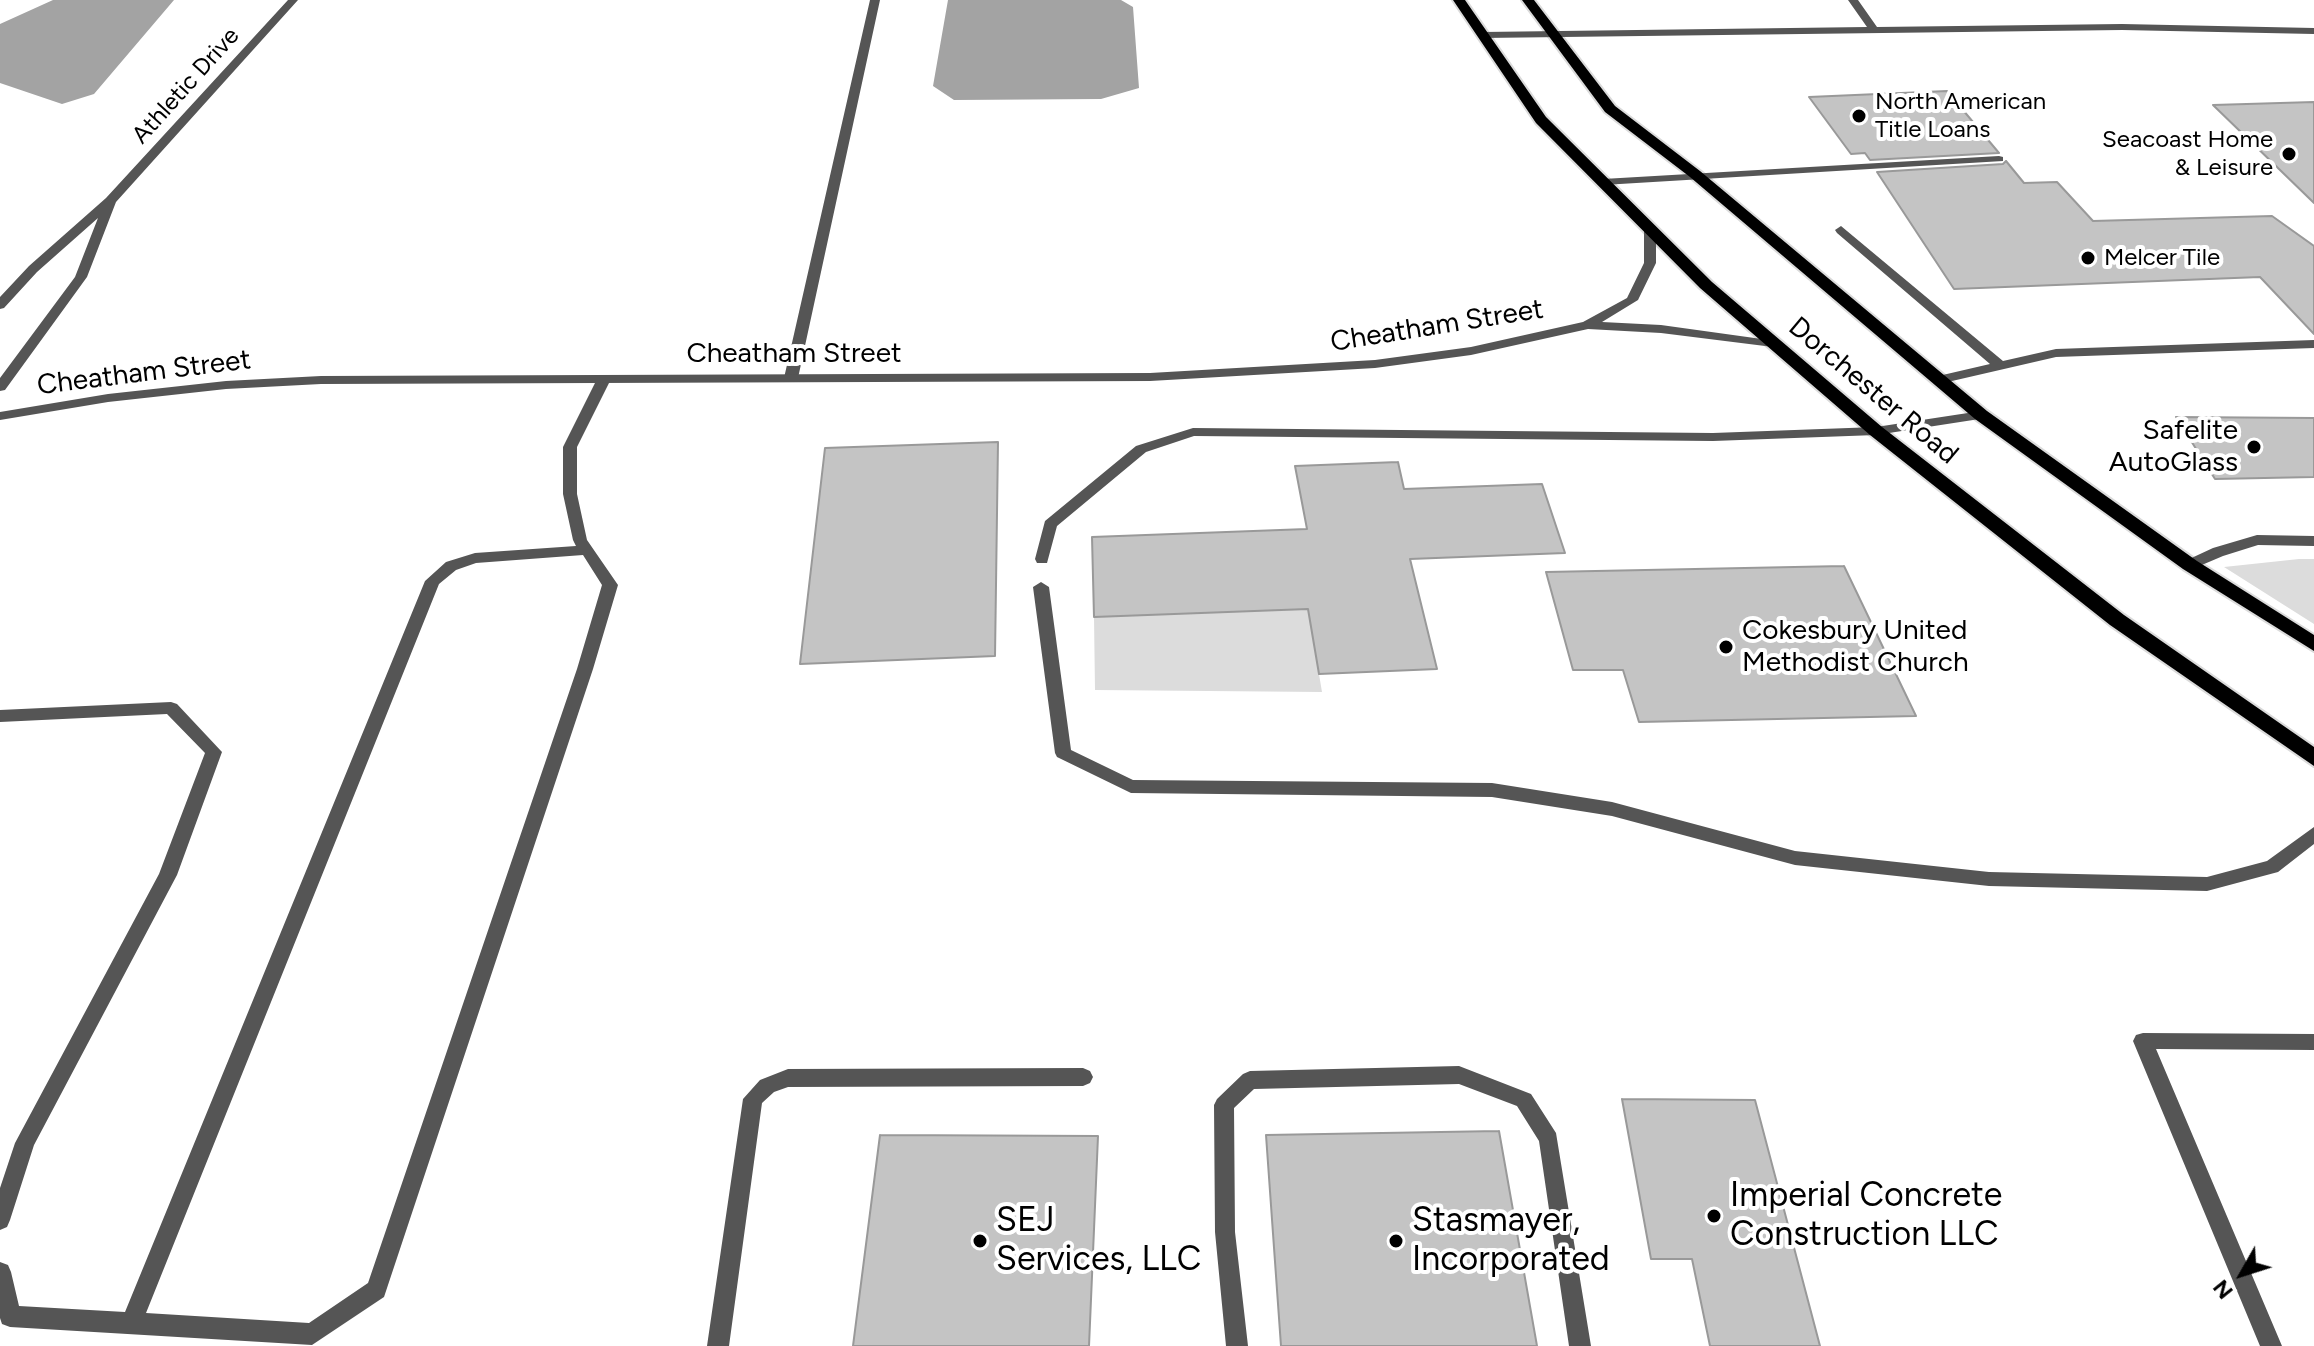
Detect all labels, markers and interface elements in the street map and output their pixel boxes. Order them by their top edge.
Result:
street label: Athletic Drive [126,22,246,150]
place label: North American Title Loans [1875,88,2046,144]
marker: North American Title Loans [1850,107,1868,125]
place label: Seacoast Home & Leisure [2102,126,2273,182]
marker: Seacoast Home & Leisure [2280,145,2298,163]
place label: Melcer Tile [2104,244,2220,272]
marker: Melcer Tile [2079,249,2097,267]
street label: Cheatham Street [1328,293,1546,359]
street label: Dorchester Road [1781,310,1965,472]
street label: Cheatham Street [686,337,902,371]
street label: Cheatham Street [35,343,253,403]
place label: Safelite AutoGlass [2109,414,2238,480]
marker: Safelite AutoGlass [2245,438,2263,456]
place label: Cokesbury United Methodist Church [1742,614,1969,680]
marker: Cokesbury United Methodist Church [1717,638,1735,656]
place label: Imperial Concrete Construction LLC [1730,1176,2002,1256]
place label: SEJ Services, LLC [996,1201,1201,1280]
place label: Stasmayer, Incorporated [1412,1201,1610,1280]
marker: Imperial Concrete Construction LLC [1705,1207,1723,1225]
marker: SEJ Services, LLC [971,1232,989,1250]
marker: Stasmayer, Incorporated [1387,1232,1405,1250]
north arrow [2202,1234,2282,1314]
text: N [2207,1274,2239,1305]

